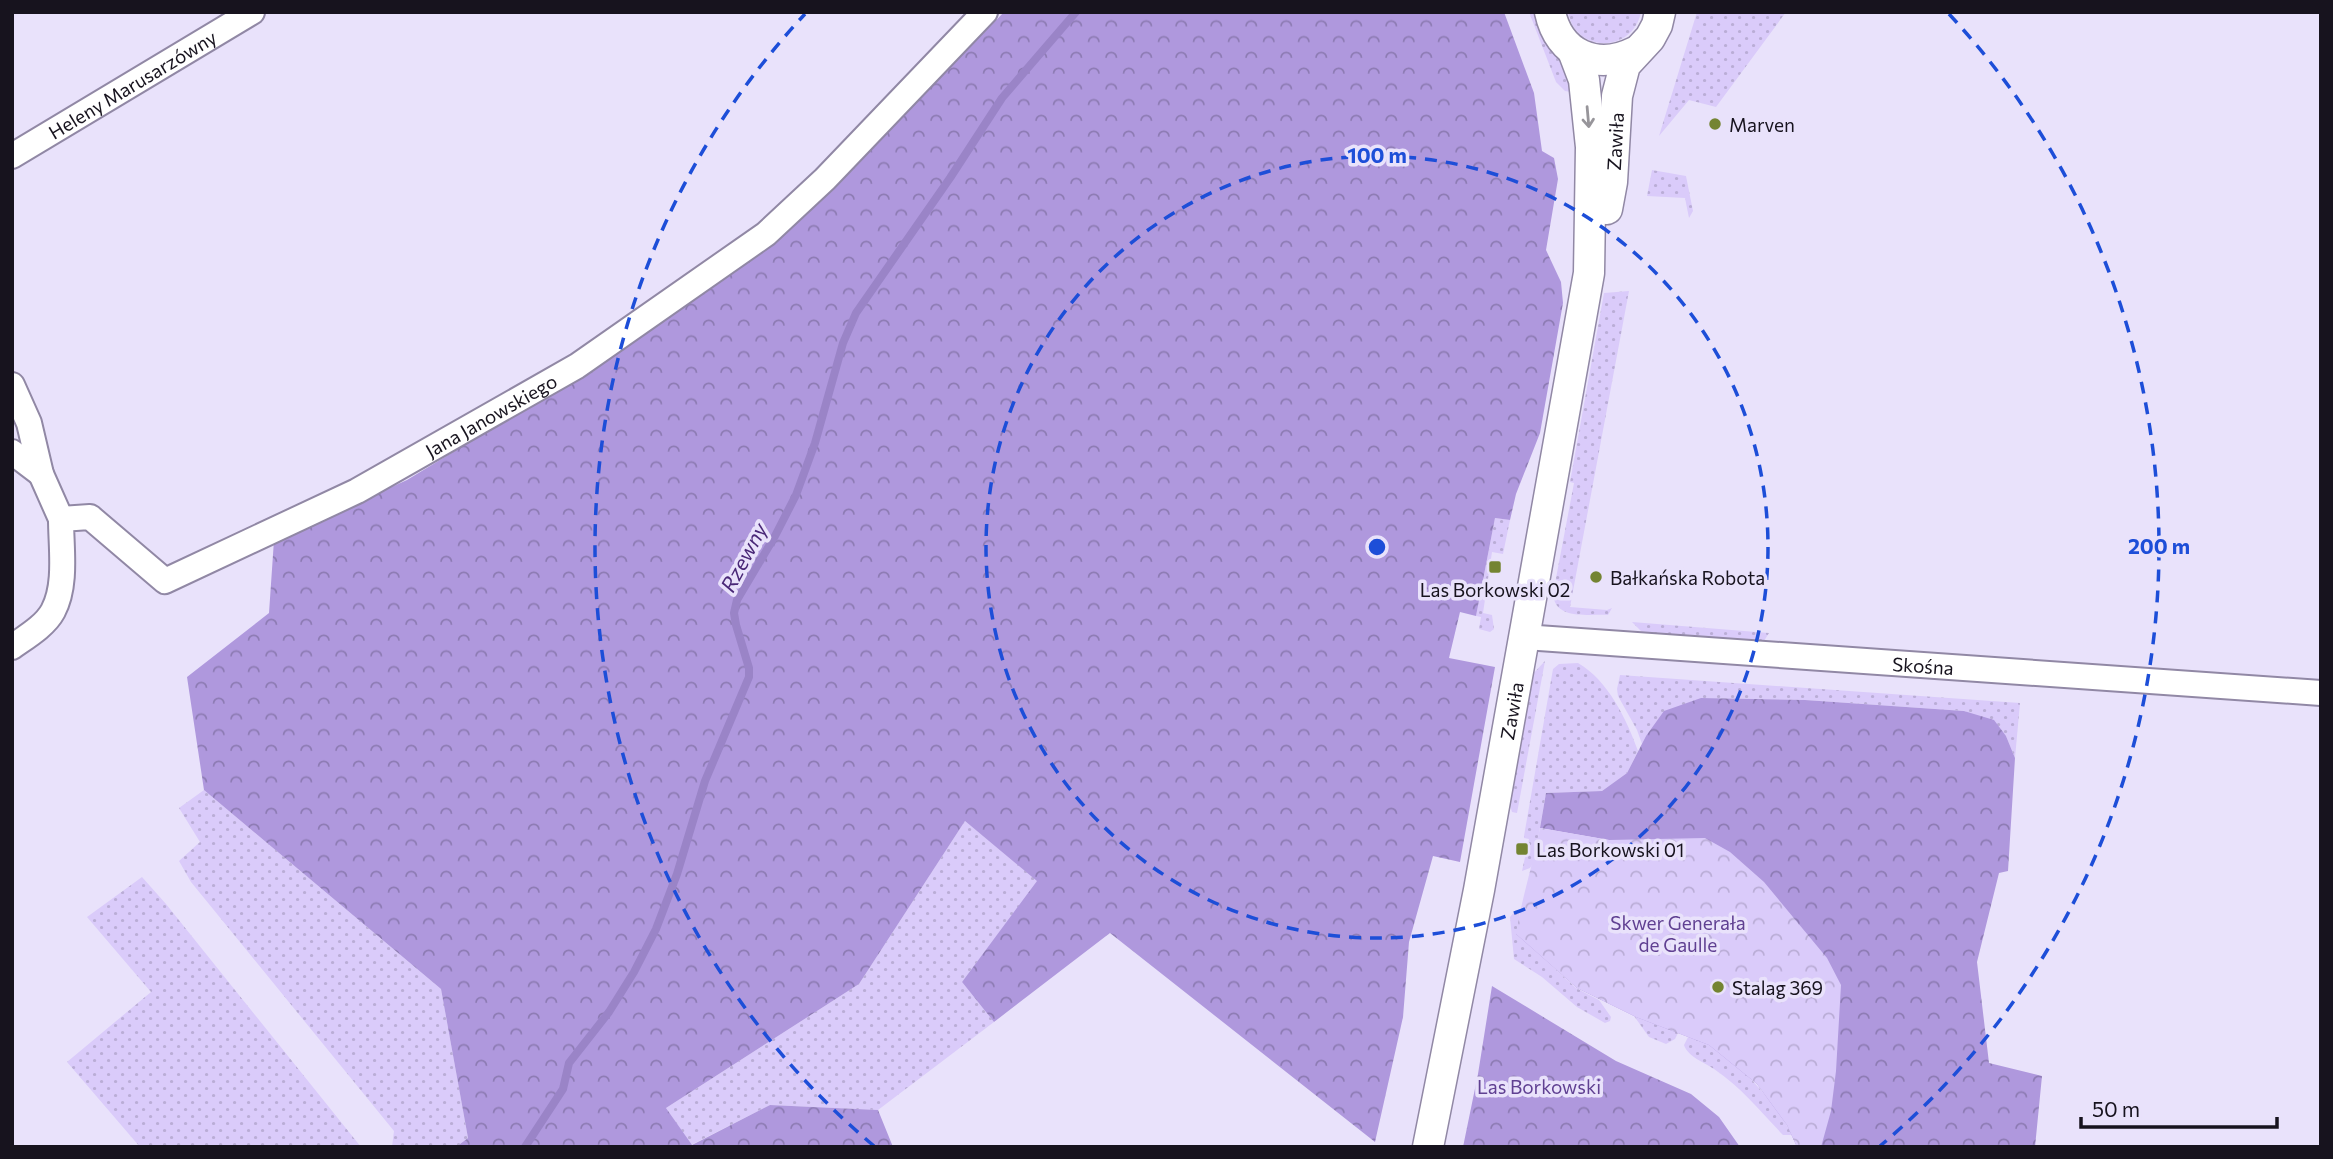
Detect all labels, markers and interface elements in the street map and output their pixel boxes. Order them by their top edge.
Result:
street label: Heleny Marusarzówny [44,25,220,143]
one-way arrow [1582,105,1595,128]
street label: Zawiła [1601,112,1628,171]
place label: Marven [1729,113,1795,136]
marker: Marven [1707,116,1723,132]
text: 100 m [1347,142,1407,167]
street label: Jana Janowskiego [421,368,561,461]
water label: Rzewny [714,517,772,596]
text: 200 m [2128,533,2190,558]
centre of rings [1365,535,1389,559]
marker: Las Borkowski 02 [1487,559,1503,575]
place label: Bałkańska Robota [1610,566,1765,589]
marker: Bałkańska Robota [1588,569,1604,585]
place label: Las Borkowski 02 [1420,578,1570,601]
street label: Skośna [1891,651,1955,679]
street label: Zawiła [1495,680,1527,742]
place label: Las Borkowski 01 [1536,838,1684,861]
marker: Las Borkowski 01 [1514,841,1530,857]
park label: Skwer Generała de Gaulle [1610,911,1746,956]
place label: Stalag 369 [1732,976,1823,999]
marker: Stalag 369 [1710,979,1726,995]
park label: Las Borkowski [1477,1075,1601,1098]
scale bar [2081,1086,2277,1130]
text: 50 m [2092,1096,2140,1121]

